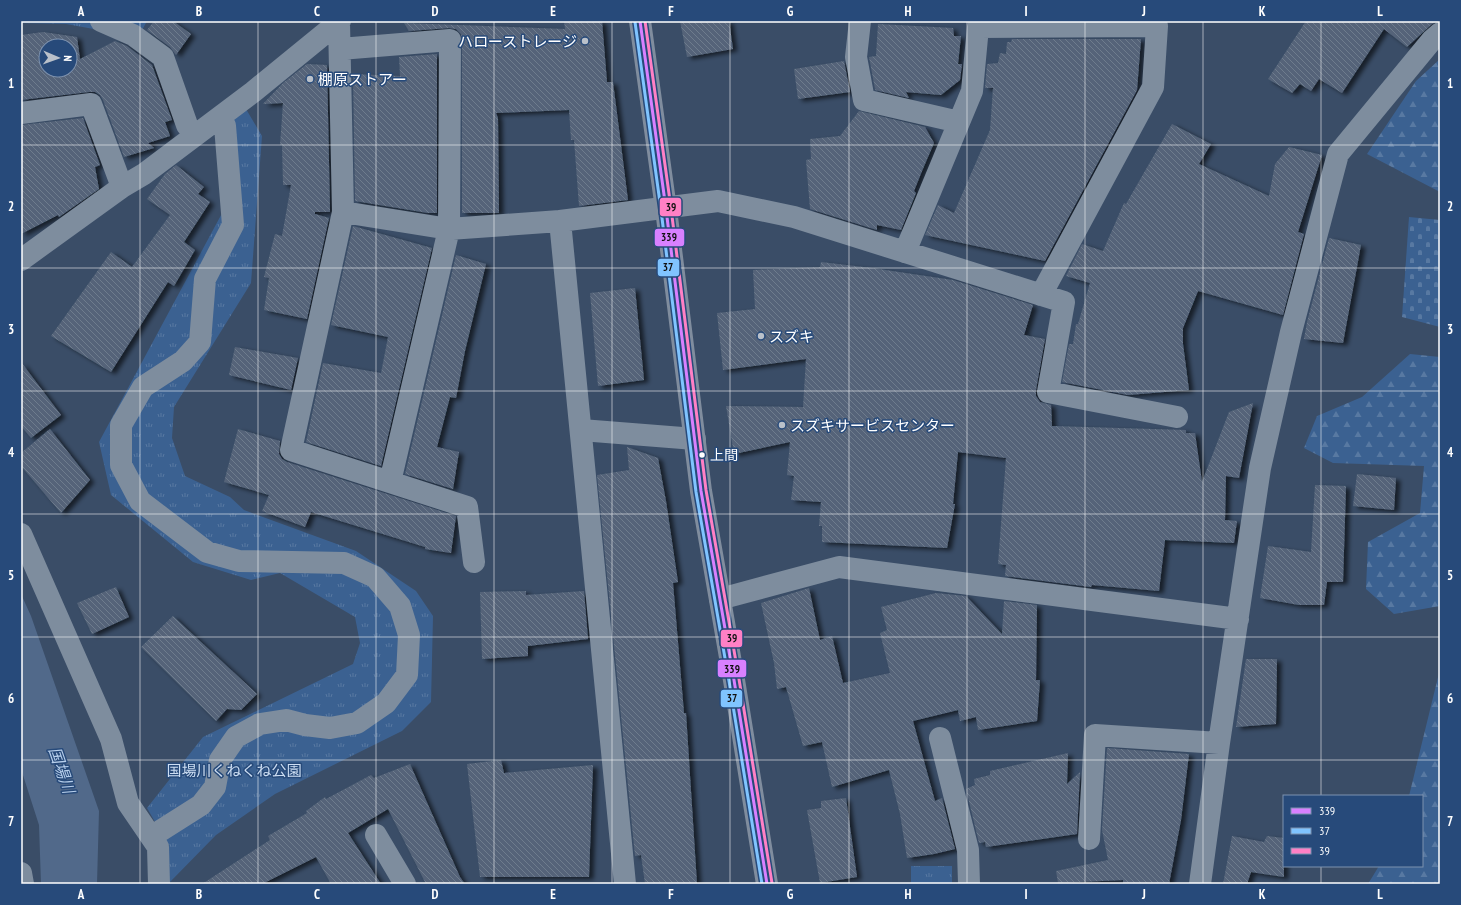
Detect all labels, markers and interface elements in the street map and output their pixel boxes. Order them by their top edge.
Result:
text: A [77,3,85,20]
text: B [196,3,202,20]
text: C [314,3,320,20]
text: D [432,3,439,20]
text: E [550,3,556,20]
text: F [668,3,674,20]
text: G [787,3,794,20]
text: H [905,3,912,20]
text: I [1024,3,1028,20]
text: J [1141,3,1146,20]
text: K [1259,3,1266,20]
text: L [1377,3,1383,20]
place label: ハローストレージ [458,32,577,51]
marker: ハローストレージ [580,36,590,46]
north arrow [38,38,78,78]
text: N [61,55,75,62]
place label: 棚原ストアー [318,70,407,89]
marker: 棚原ストアー [305,74,315,84]
text: 1 [8,75,14,92]
text: 1 [1447,75,1453,92]
line badge: 39 [659,197,682,217]
text: 2 [8,198,14,215]
text: 2 [1447,198,1453,215]
text: 39 [666,200,676,214]
line badge: 339 [654,228,685,247]
text: 339 [661,230,677,244]
line badge: 37 [657,258,680,277]
text: 37 [663,260,673,274]
text: 3 [8,321,14,338]
text: 3 [1447,321,1453,338]
place label: スズキ [769,327,814,346]
marker: スズキ [756,331,766,341]
place label: スズキサービスセンター [790,416,955,435]
marker: スズキサービスセンター [777,420,787,430]
text: 4 [8,444,15,461]
text: 4 [1447,444,1454,461]
place label: 上間 [710,446,738,464]
marker: 上間 [697,450,707,460]
text: 5 [8,567,14,584]
text: 5 [1447,567,1453,584]
line badge: 39 [720,629,743,648]
text: 39 [727,631,737,645]
line badge: 339 [717,659,747,678]
text: 339 [724,662,740,676]
line badge: 37 [720,689,743,708]
text: 6 [8,690,14,707]
text: 6 [1447,690,1453,707]
text: 37 [727,691,737,705]
water label: 国場川 [45,744,80,798]
park label: 国場川くねくね公園 [166,761,302,780]
legend [1283,795,1423,867]
text: 339 [1319,803,1335,818]
text: 7 [8,813,14,830]
text: 7 [1447,813,1453,830]
text: 37 [1319,823,1330,838]
text: 39 [1319,843,1330,858]
text: A [77,886,85,903]
text: B [196,886,202,903]
text: C [314,886,320,903]
text: D [432,886,439,903]
text: E [550,886,556,903]
text: F [668,886,674,903]
text: G [787,886,794,903]
text: H [905,886,912,903]
text: I [1024,886,1028,903]
text: J [1141,886,1146,903]
text: K [1259,886,1266,903]
text: L [1377,886,1383,903]

